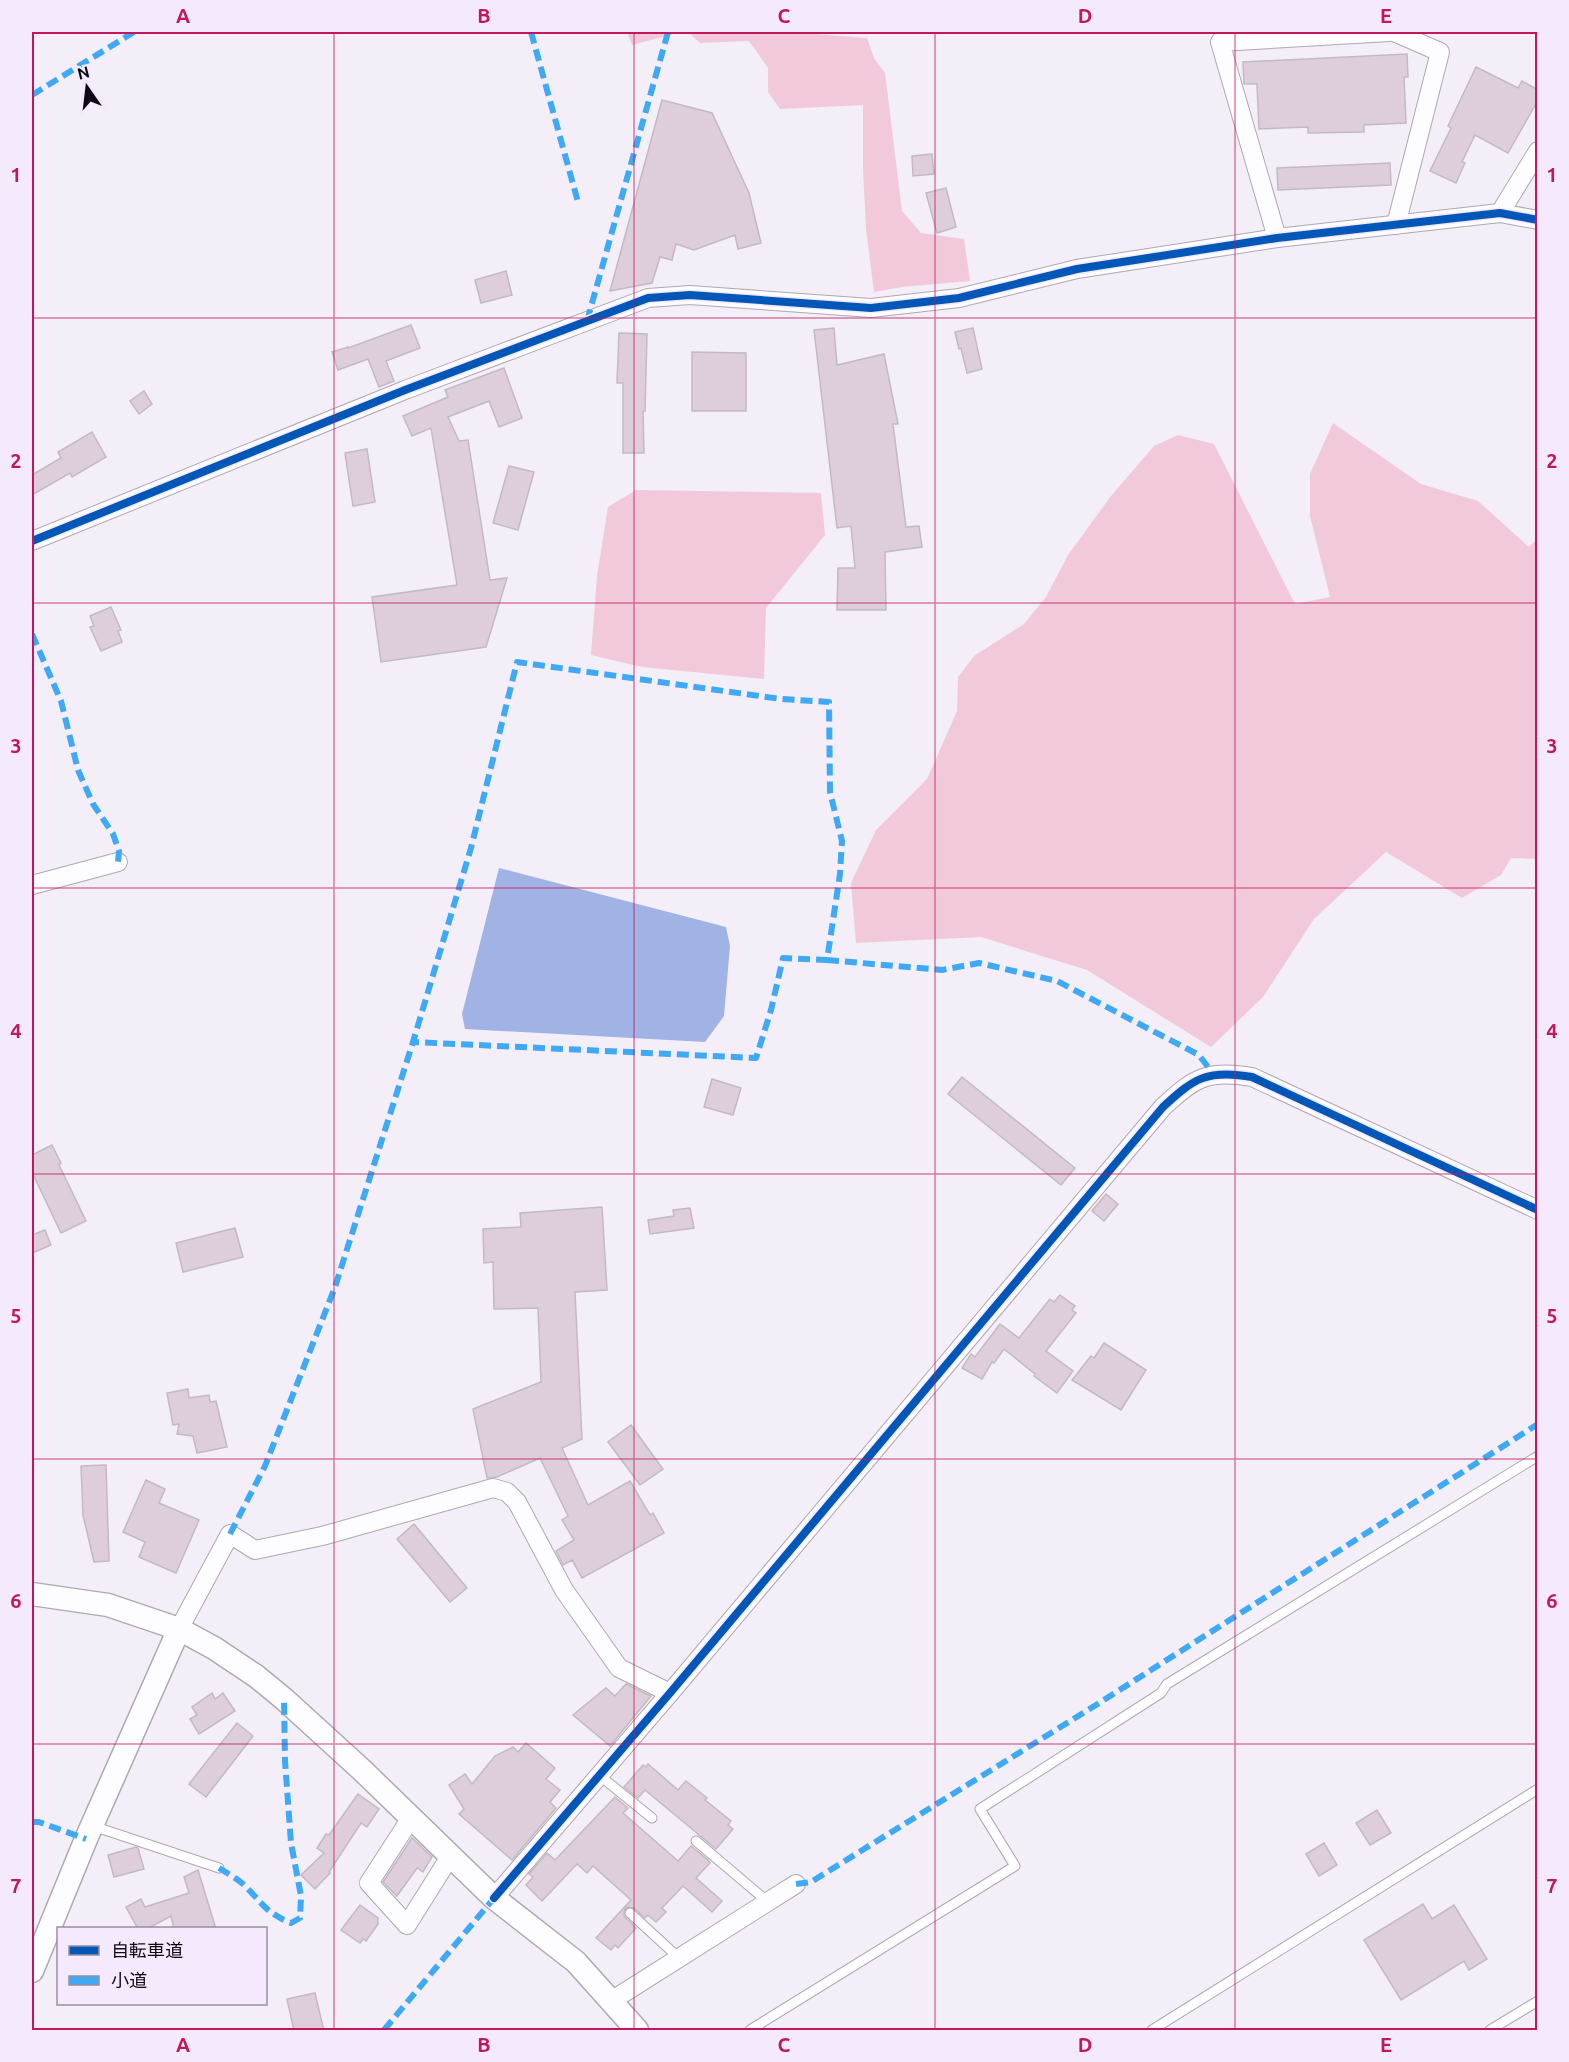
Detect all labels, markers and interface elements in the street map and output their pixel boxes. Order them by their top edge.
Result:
text: A [176,4,190,27]
text: B [477,4,491,27]
text: C [778,4,791,27]
text: D [1078,4,1092,27]
text: E [1380,4,1392,27]
north arrow [57,57,117,117]
text: N [75,62,91,83]
text: 1 [10,163,22,186]
text: 1 [1546,163,1558,186]
text: 2 [10,449,22,472]
text: 2 [1546,449,1558,472]
text: 3 [10,734,22,757]
text: 3 [1546,734,1558,757]
text: 4 [10,1019,22,1042]
text: 4 [1546,1019,1558,1042]
text: 5 [10,1304,22,1327]
text: 5 [1546,1304,1558,1327]
text: 6 [10,1589,22,1612]
text: 6 [1546,1589,1558,1612]
text: 7 [10,1874,22,1897]
text: 7 [1546,1874,1558,1897]
legend [57,1927,267,2005]
text: 自転車道 [111,1940,183,1960]
text: 小道 [111,1970,147,1990]
text: A [176,2033,190,2056]
text: B [477,2033,491,2056]
text: C [778,2033,791,2056]
text: D [1078,2033,1092,2056]
text: E [1380,2033,1392,2056]

